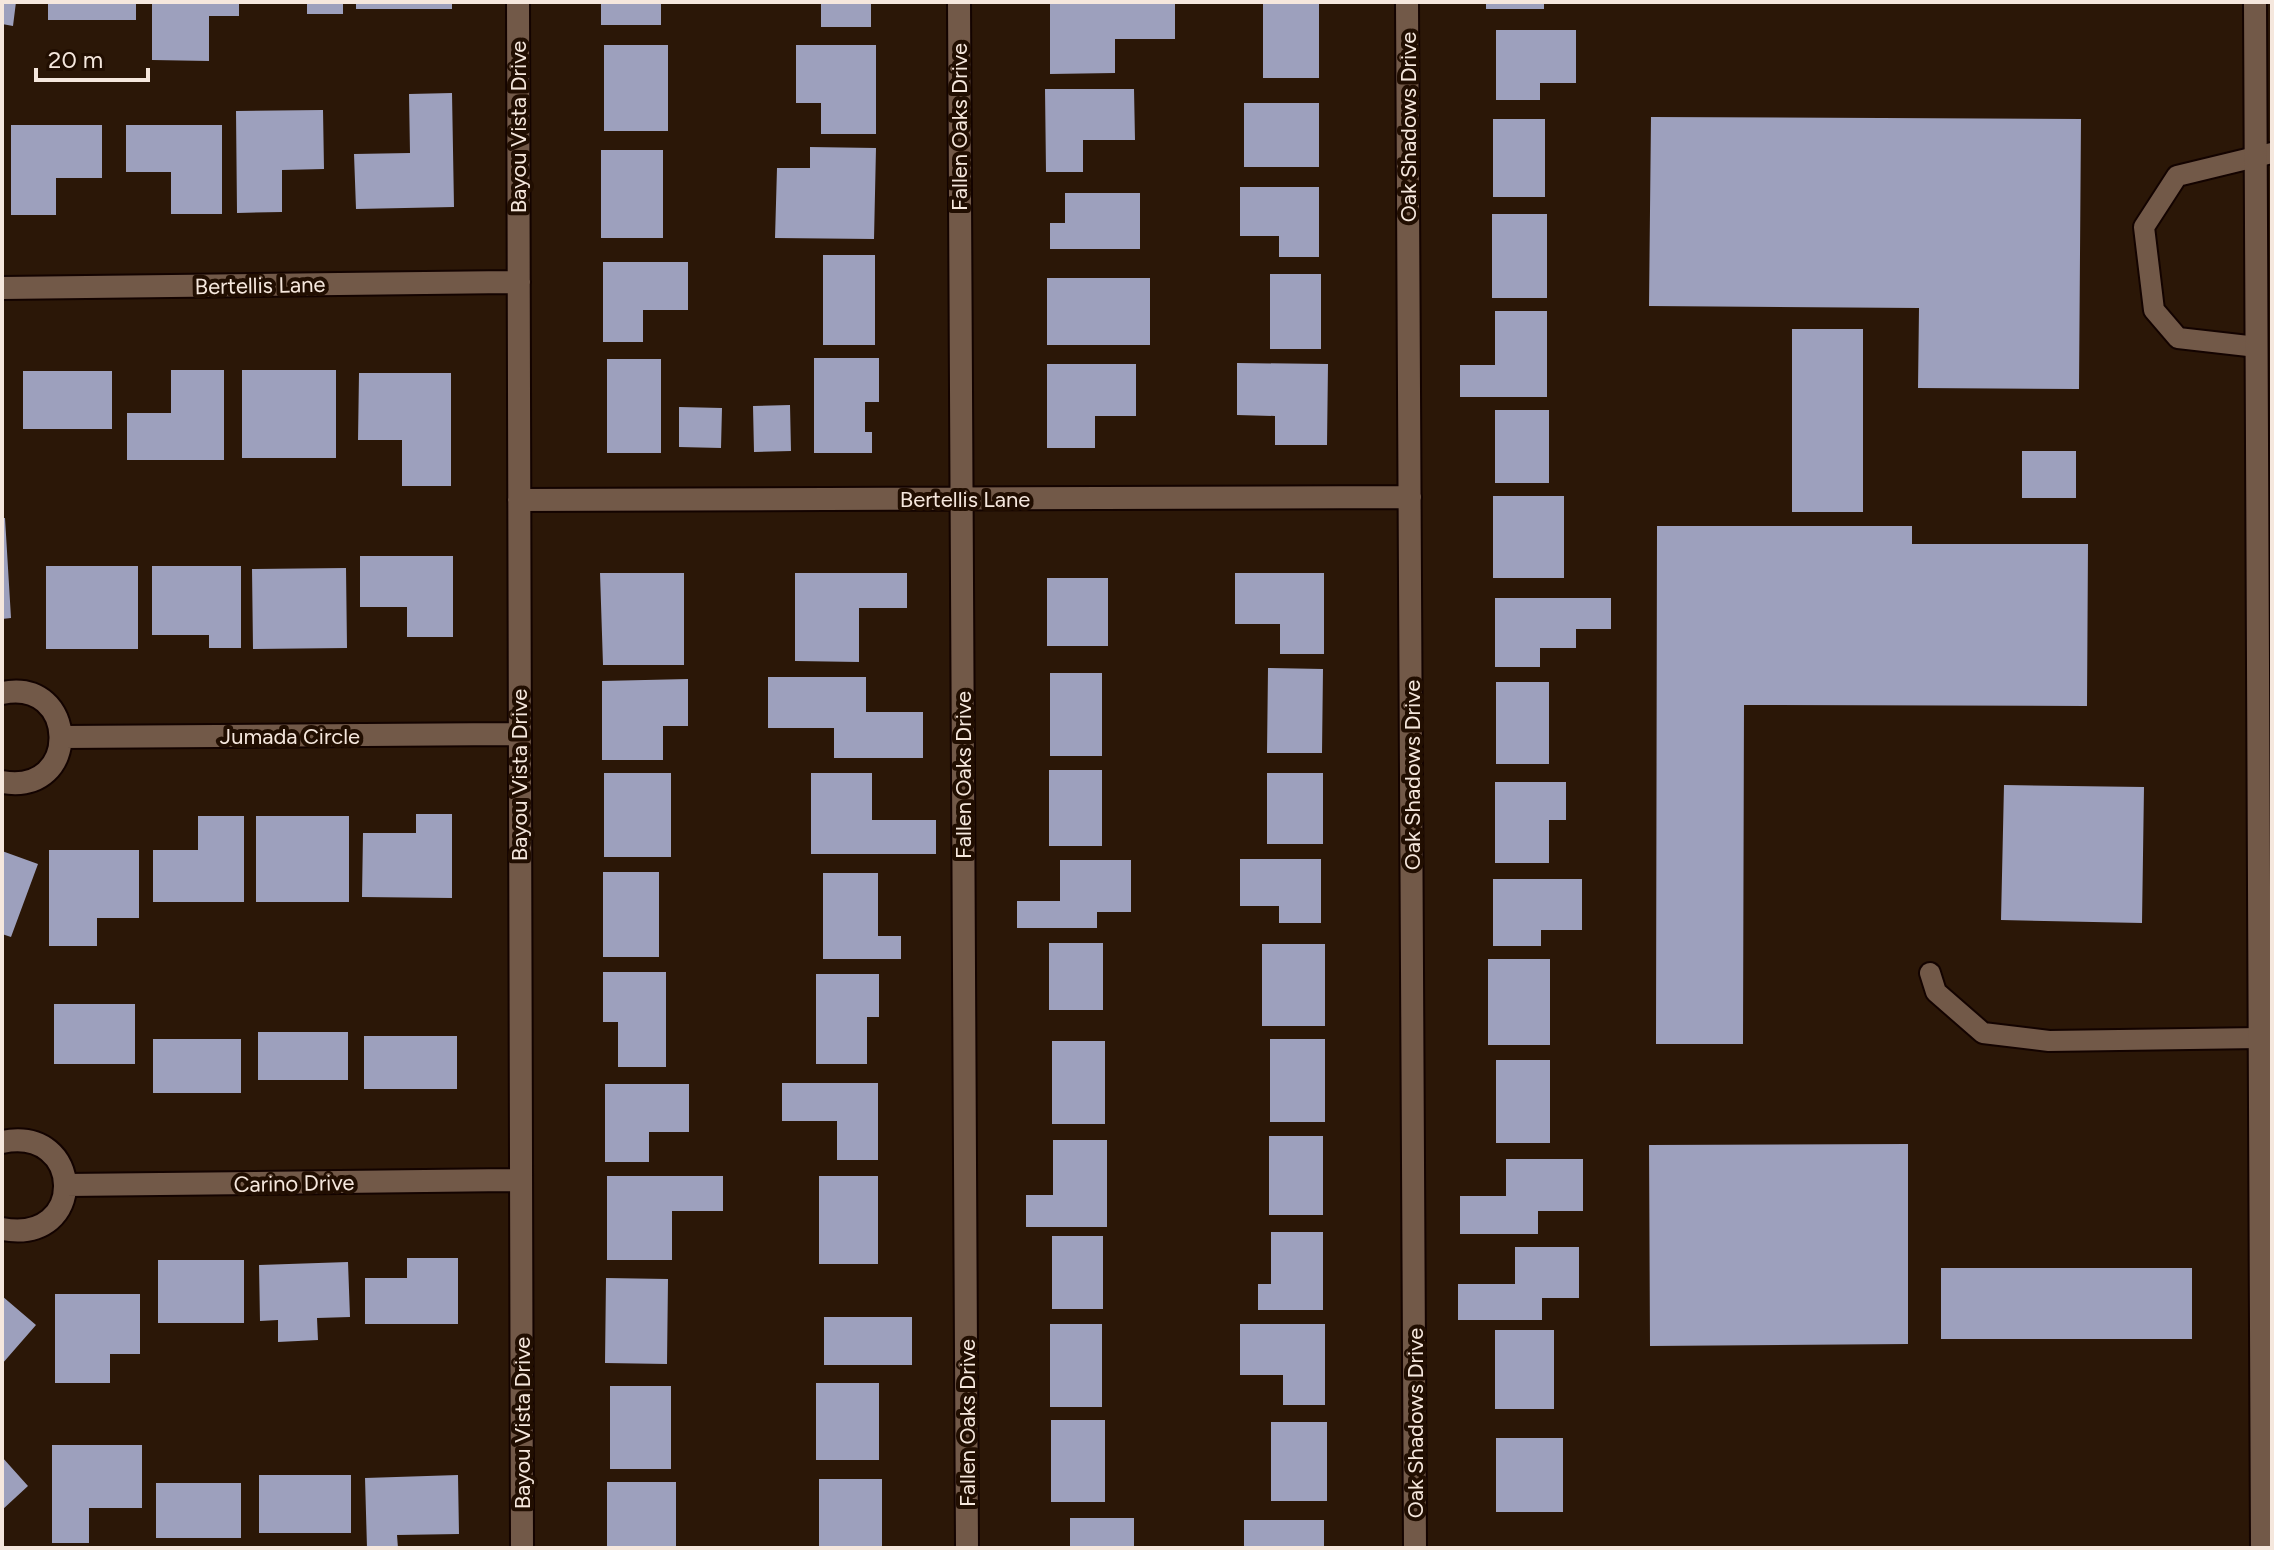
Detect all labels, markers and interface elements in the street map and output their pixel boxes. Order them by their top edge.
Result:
scale bar [36,32,148,82]
street label: Oak Shadows Drive [1395,32,1422,222]
street label: Bayou Vista Drive [505,41,532,213]
street label: Fallen Oaks Drive [946,43,973,211]
text: 20 m [48,45,103,74]
street label: Bertellis Lane [194,271,326,300]
street label: Bertellis Lane [900,486,1030,513]
street label: Oak Shadows Drive [1399,680,1426,870]
street label: Bayou Vista Drive [506,689,533,861]
street label: Fallen Oaks Drive [950,691,977,859]
street label: Jumada Circle [220,723,360,750]
street label: Carino Drive [233,1169,355,1198]
street label: Oak Shadows Drive [1402,1328,1429,1518]
street label: Bayou Vista Drive [509,1337,536,1509]
street label: Fallen Oaks Drive [954,1339,981,1507]

